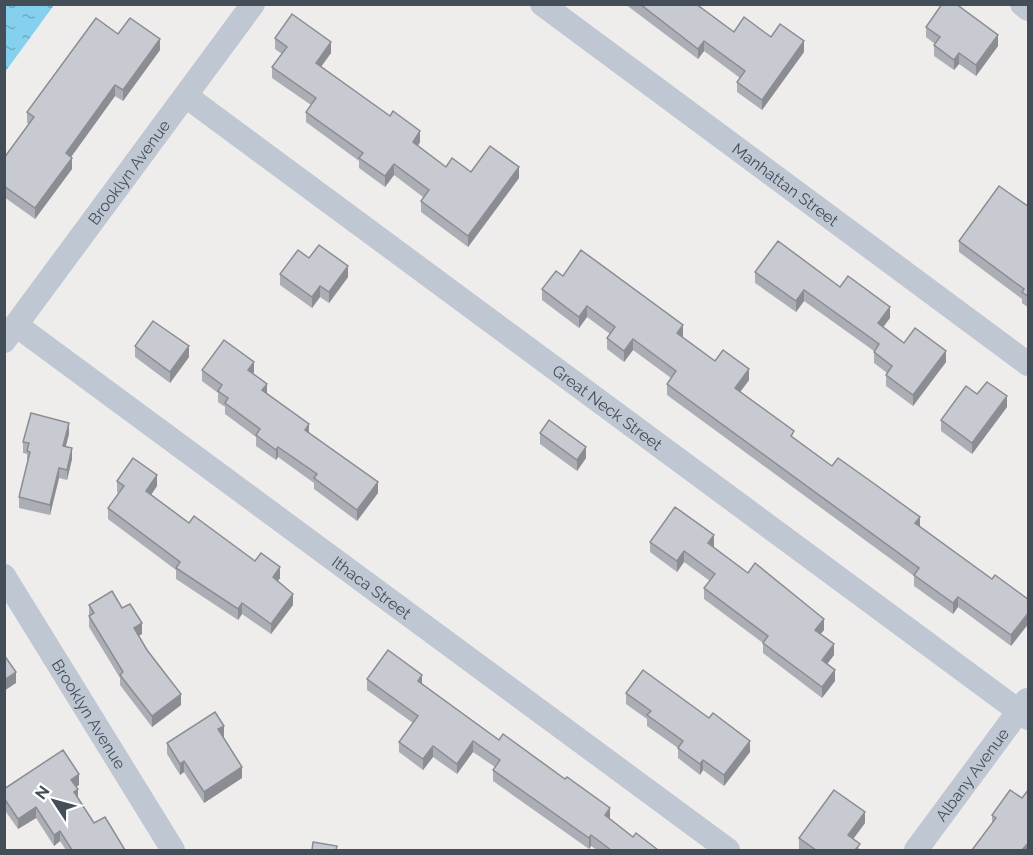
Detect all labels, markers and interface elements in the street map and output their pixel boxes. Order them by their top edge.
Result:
street label: Brooklyn Avenue [84,116,174,228]
street label: Manhattan Street [729,139,843,230]
street label: Great Neck Street [549,361,667,455]
street label: Ithaca Street [329,552,415,623]
street label: Brooklyn Avenue [48,656,130,772]
street label: Albany Avenue [931,724,1013,825]
north arrow [24,771,84,831]
text: N [31,782,54,803]

